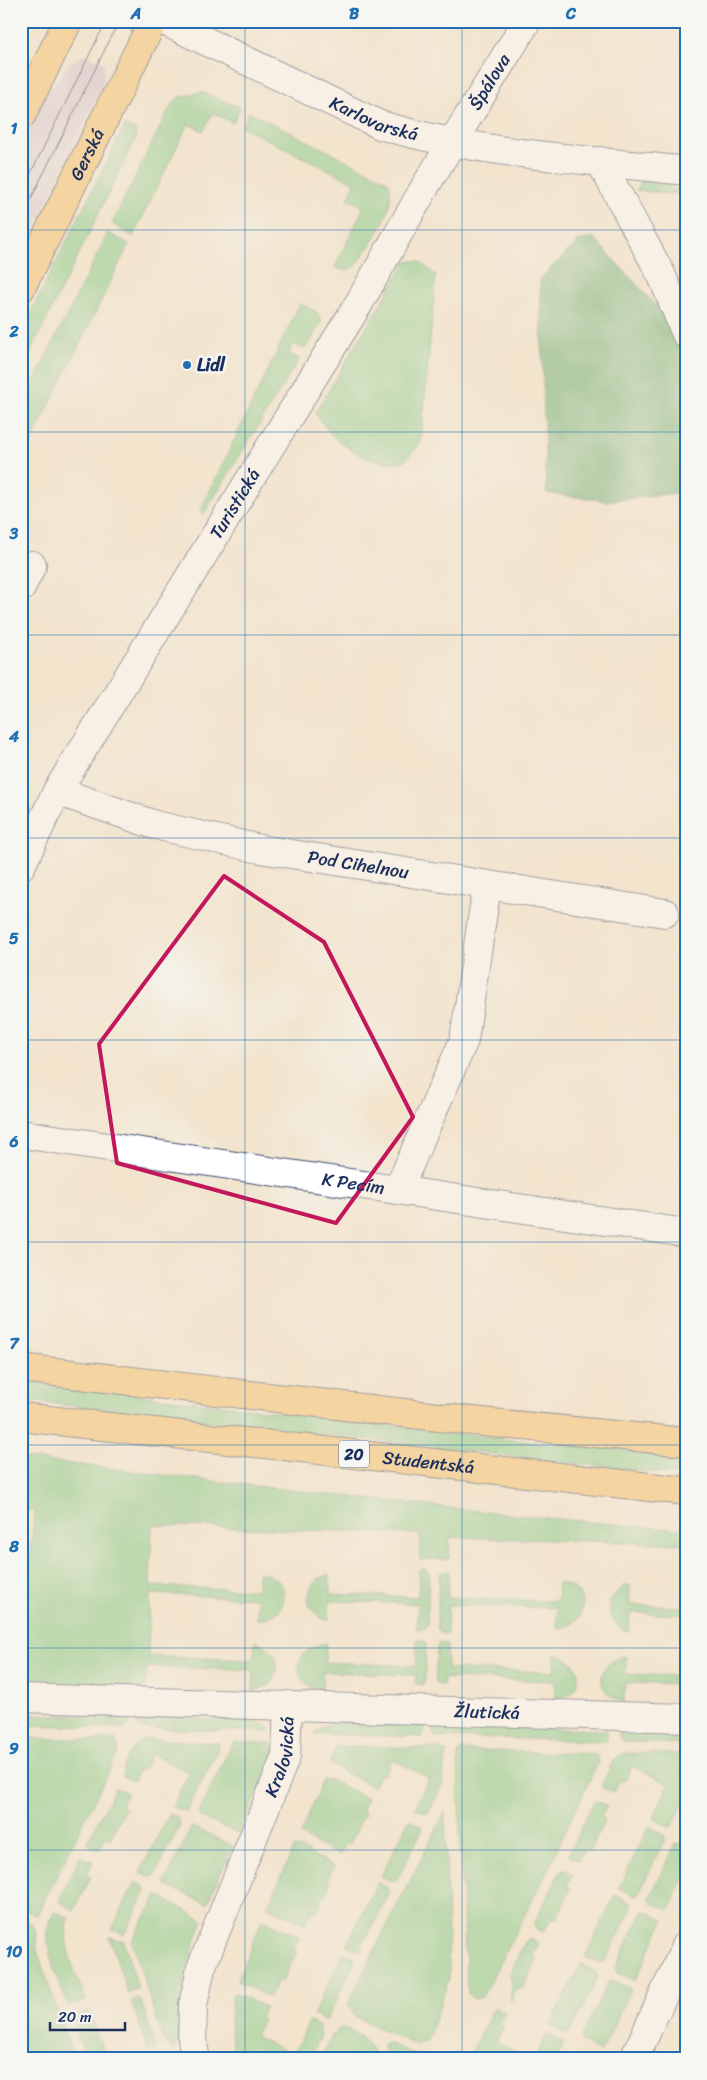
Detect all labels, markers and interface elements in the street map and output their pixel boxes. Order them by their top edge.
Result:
text: A [130,0,141,28]
text: B [349,0,360,28]
text: C [565,0,577,28]
street label: Špálova [460,46,520,116]
street label: Karlovarská [324,87,421,150]
text: 1 [11,114,18,143]
street label: Gerská [61,123,114,186]
text: 2 [8,317,19,346]
place label: Lidl [197,349,226,381]
marker: Lidl [181,359,193,371]
street label: Turistická [201,462,269,546]
text: 3 [9,519,19,548]
text: 4 [8,722,19,751]
street label: Pod Cihelnou [305,841,412,888]
text: 5 [9,924,19,953]
text: 6 [8,1127,19,1156]
street label: K Pecím [320,1163,387,1204]
text: 7 [9,1329,20,1358]
road number: 20 [339,1440,369,1468]
street label: Studentská [381,1441,476,1483]
text: 8 [8,1532,19,1561]
street label: Žlutická [453,1695,520,1729]
street label: Kralovická [255,1716,304,1802]
text: 9 [9,1734,19,1763]
text: 10 [6,1937,22,1966]
scale bar [50,2000,125,2032]
text: 20 m [58,2004,92,2030]

